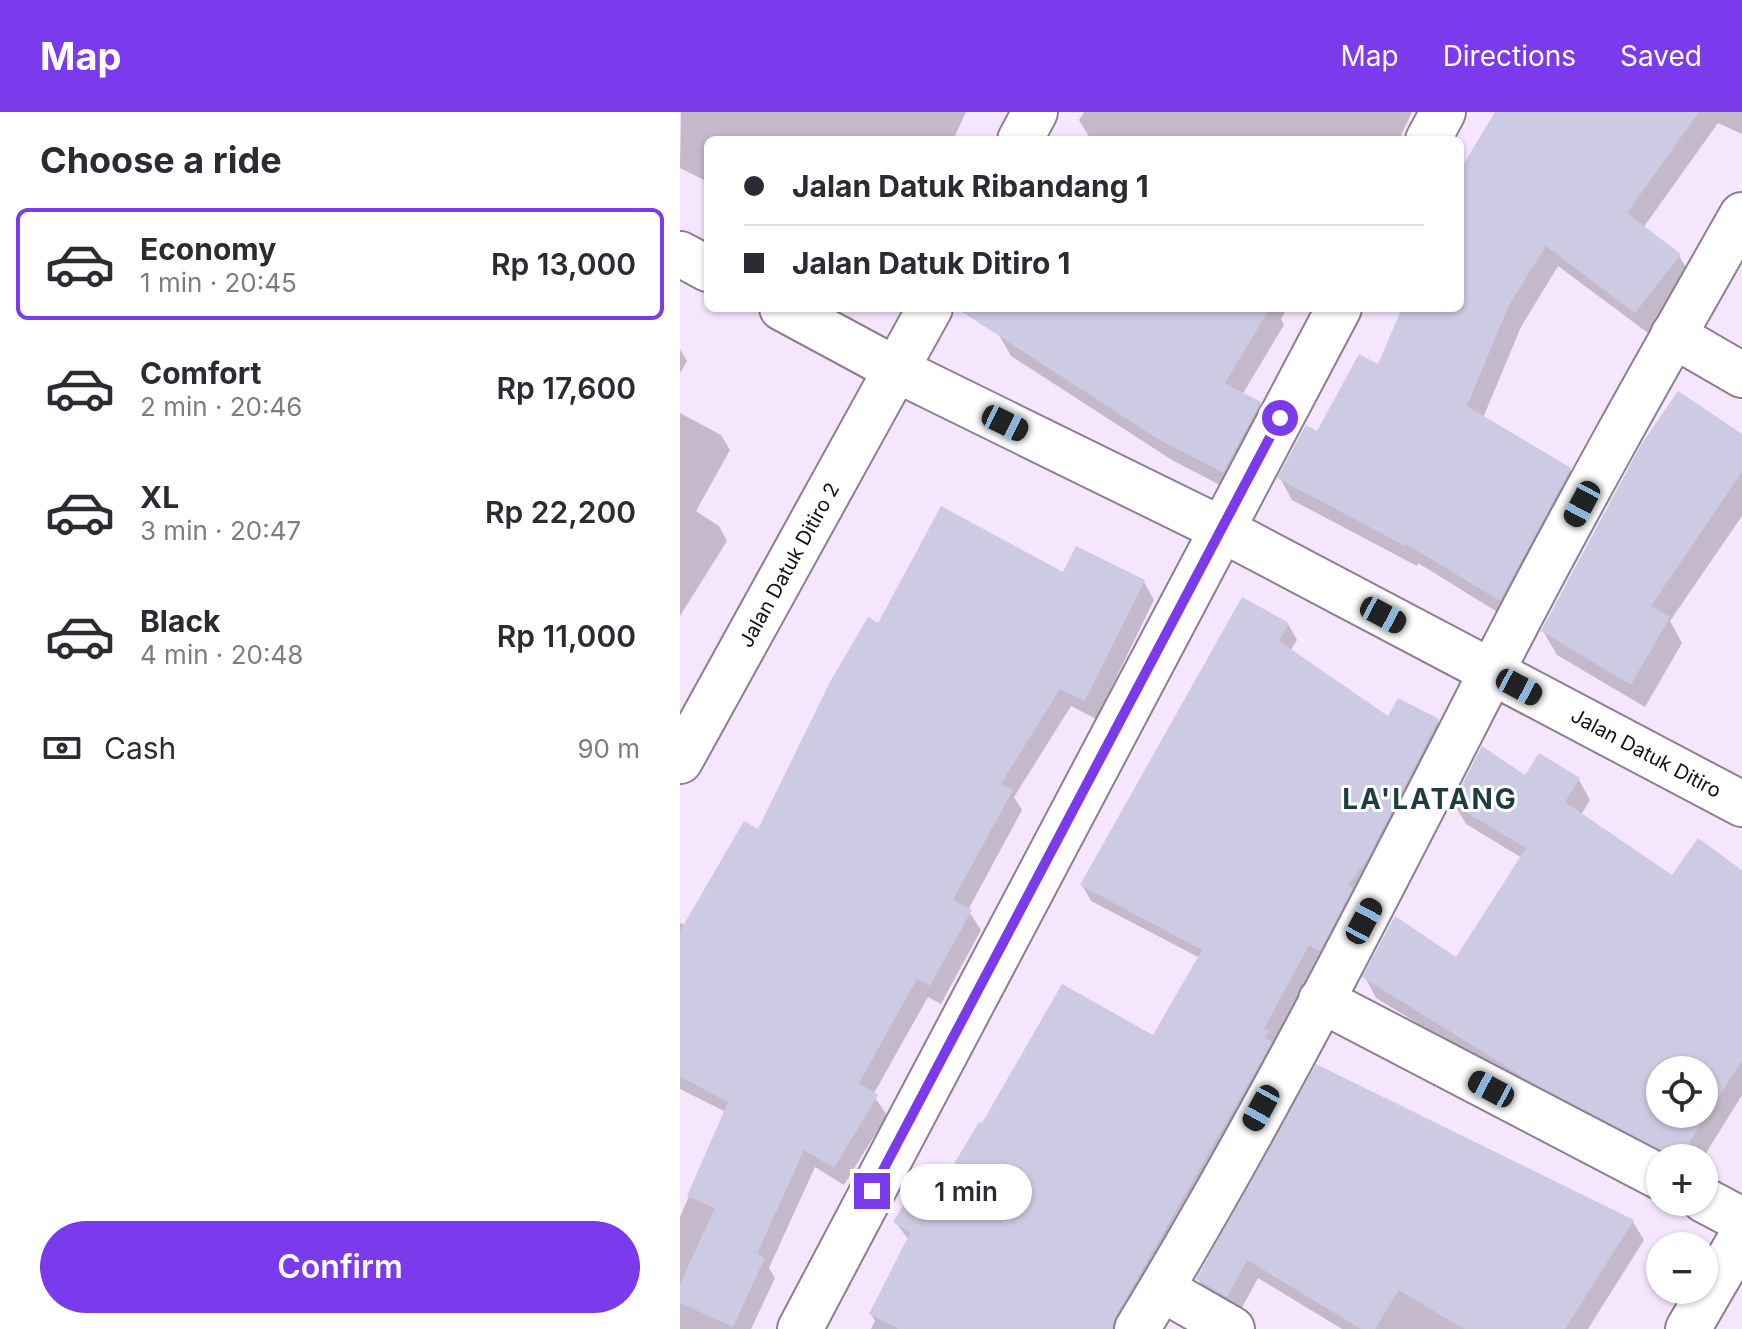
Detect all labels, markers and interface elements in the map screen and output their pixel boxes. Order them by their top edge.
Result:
text: Map [40,33,121,79]
text: Map [1340,39,1399,73]
text: Directions [1443,39,1576,73]
text: Saved [1620,39,1702,73]
text: Choose a ride [40,138,282,182]
text: Jalan Datuk Ribandang 1 [792,168,1149,204]
icon: car [44,228,116,300]
text: Economy [140,231,276,267]
text: Jalan Datuk Ditiro 1 [792,245,1070,281]
text: Rp 13,000 [491,246,636,282]
text: 1 min · 20:45 [140,267,297,298]
icon: car [44,352,116,424]
text: Comfort [140,355,261,391]
text: Rp 17,600 [496,370,636,406]
text: 2 min · 20:46 [140,391,302,422]
route start [1262,400,1298,436]
car [978,402,1032,444]
icon: car [44,476,116,548]
car [1560,477,1604,531]
text: XL [140,479,179,515]
street label: Jalan Datuk Ditiro 2 [734,479,844,651]
text: Rp 22,200 [485,494,636,530]
text: 3 min · 20:47 [140,515,301,546]
car [1356,593,1410,637]
icon: car [44,600,116,672]
text: Black [140,603,220,639]
text: Rp 11,000 [497,618,636,654]
text: 4 min · 20:48 [140,639,303,670]
car [1492,665,1546,709]
street label: Jalan Datuk Ditiro [1567,703,1725,803]
icon: cash [40,726,84,770]
text: Cash [104,730,176,766]
text: 90 m [577,733,640,764]
district label: LA'LATANG [1342,782,1518,816]
car [1342,894,1386,948]
map controls [1646,1056,1718,1304]
button: locate [1646,1056,1718,1128]
car [1464,1067,1518,1111]
car [1239,1081,1283,1135]
button: + [1646,1144,1718,1216]
callout: 1 min [900,1163,1032,1219]
route end [854,1173,890,1209]
text: 1 min [934,1176,998,1207]
button: Confirm [40,1221,640,1313]
button: − [1646,1232,1718,1304]

